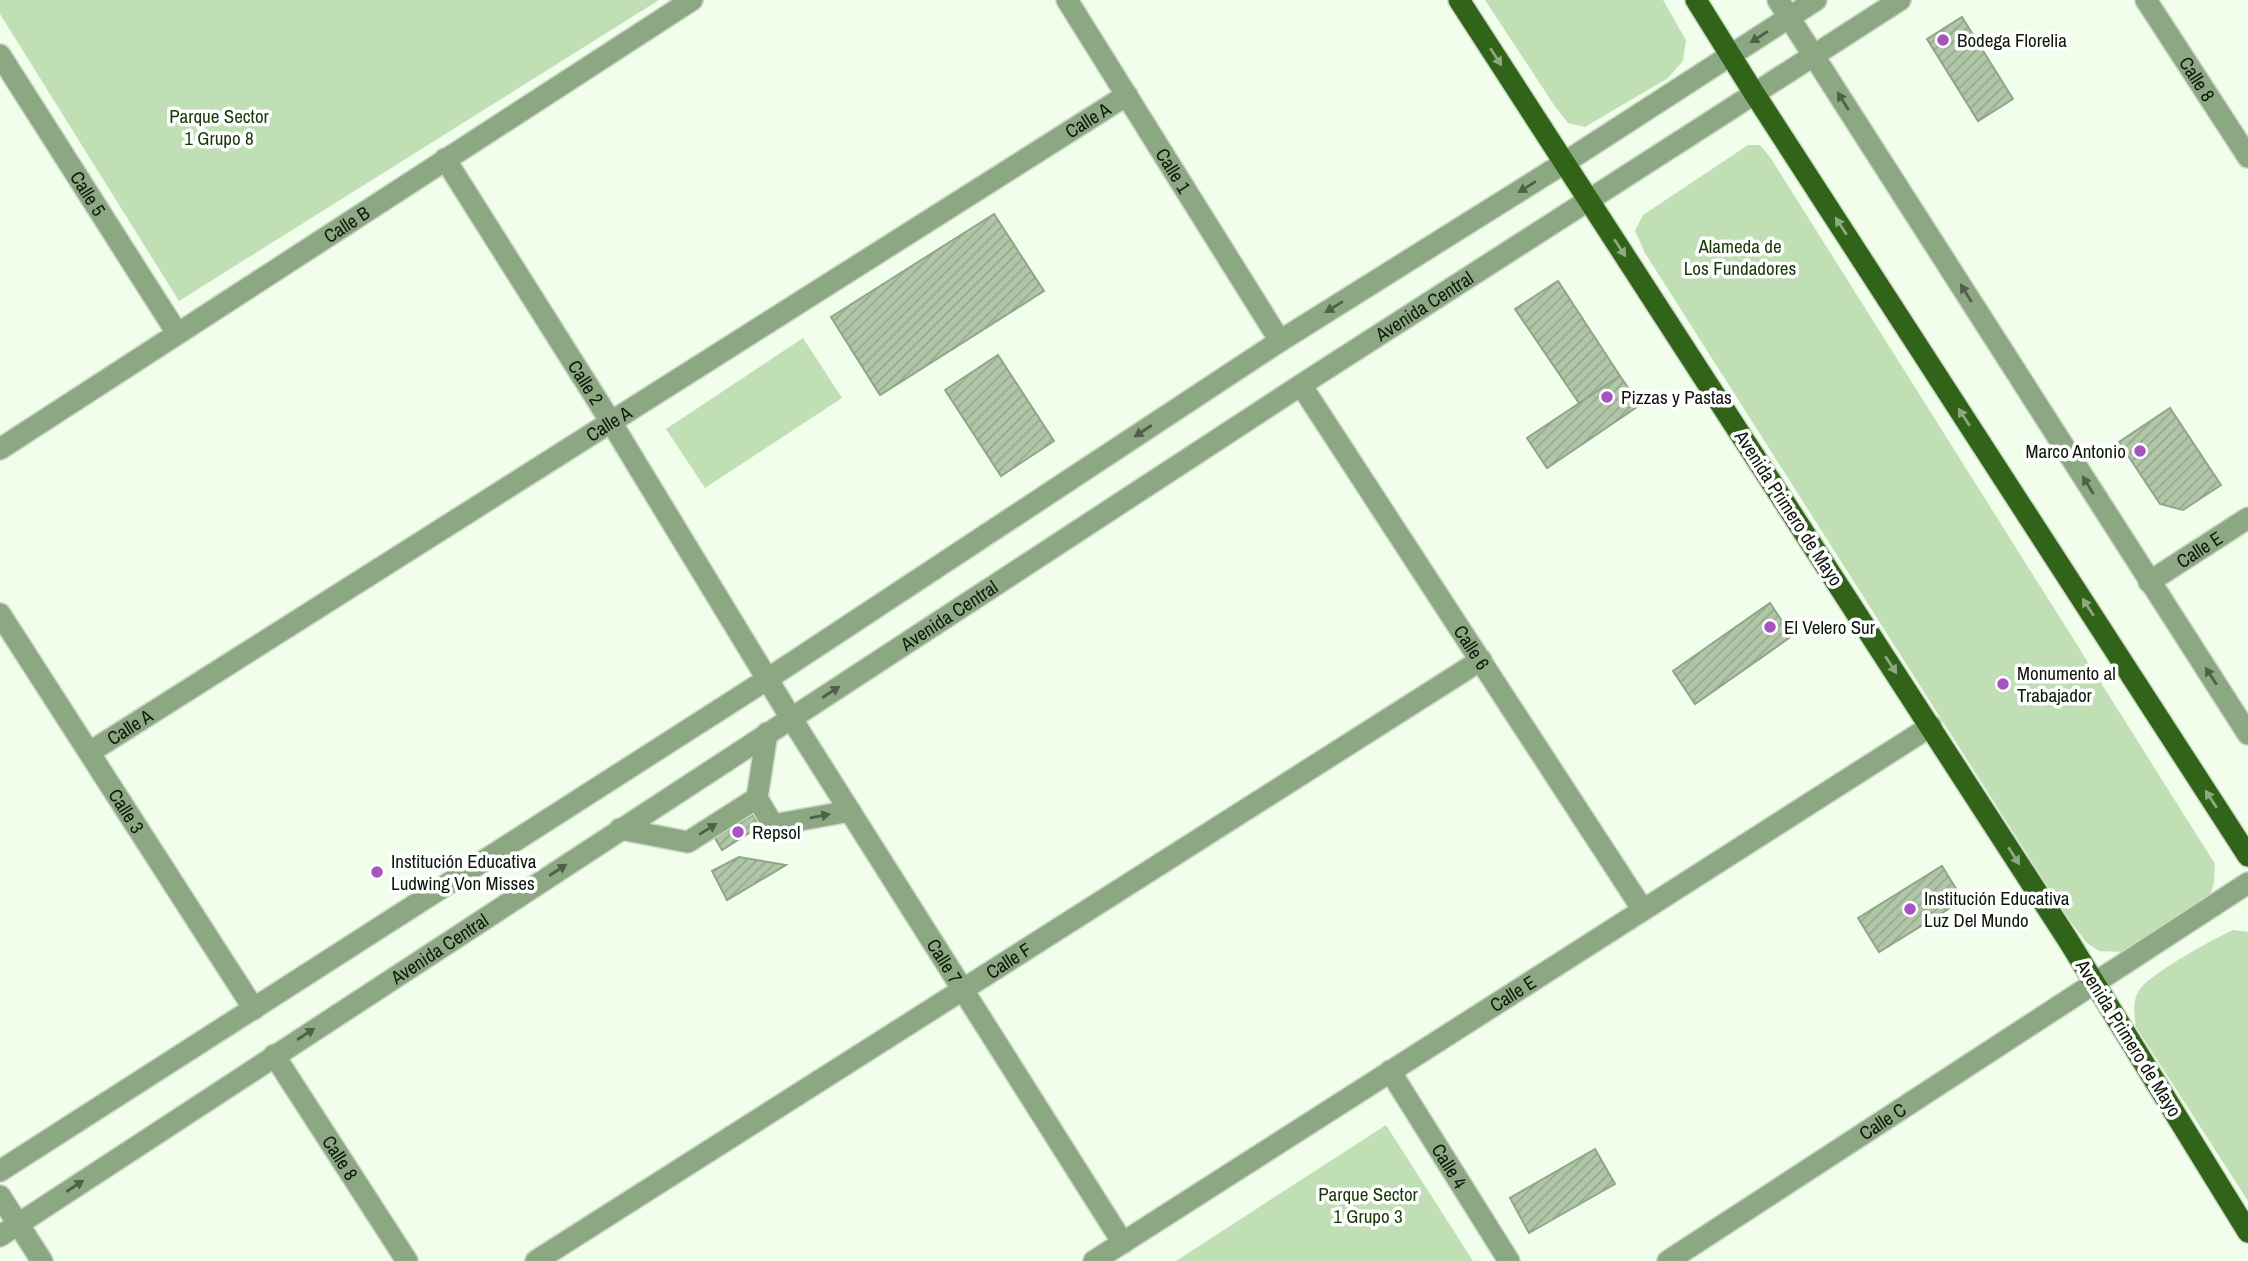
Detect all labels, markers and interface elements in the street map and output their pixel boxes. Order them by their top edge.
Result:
place label: Bodega Florelia [1957,27,2067,53]
one-way arrow [1749,30,1768,43]
marker: Bodega Florelia [1935,32,1951,48]
one-way arrow [1490,48,1503,67]
street label: Calle 8 [2173,51,2221,106]
one-way arrow [1837,92,1850,111]
street label: Calle A [1060,95,1116,144]
park label: Parque Sector 1 Grupo 8 [169,103,270,151]
street label: Calle 1 [1150,143,1198,198]
street label: Calle 5 [64,166,112,221]
one-way arrow [1517,180,1536,193]
street label: Calle B [318,200,375,249]
one-way arrow [1834,216,1847,236]
park label: Alameda de Los Fundadores [1684,233,1796,281]
one-way arrow [1613,239,1626,258]
street label: Avenida Central [1369,265,1478,347]
one-way arrow [1959,283,1972,303]
one-way arrow [1324,301,1343,314]
street label: Calle 2 [562,355,610,410]
place label: Pizzas y Pastas [1621,384,1732,410]
marker: Pizzas y Pastas [1599,389,1615,405]
street label: Calle A [581,399,637,448]
one-way arrow [1958,407,1971,426]
street label: Avenida Primero de Mayo [1728,424,1849,591]
one-way arrow [1133,425,1153,438]
place label: Marco Antonio [2026,438,2126,464]
marker: Marco Antonio [2132,443,2148,459]
one-way arrow [2081,475,2094,495]
street label: Calle E [2171,525,2228,574]
street label: Avenida Central [894,574,1003,657]
one-way arrow [2082,598,2095,617]
place label: El Velero Sur [1784,614,1876,640]
marker: El Velero Sur [1762,619,1778,635]
street label: Calle 6 [1448,620,1496,675]
one-way arrow [1884,656,1898,674]
place label: Monumento al Trabajador [2017,660,2116,708]
one-way arrow [2204,667,2217,686]
marker: Monumento al Trabajador [1995,676,2011,692]
one-way arrow [821,686,840,699]
street label: Calle A [102,702,158,751]
street label: Calle 3 [102,783,151,838]
one-way arrow [2204,790,2218,808]
one-way arrow [809,811,831,822]
place label: Repsol [752,819,801,845]
one-way arrow [699,823,718,836]
marker: Repsol [730,824,746,840]
one-way arrow [2008,846,2021,866]
place label: Institución Educativa Ludwing Von Misses [391,848,537,896]
one-way arrow [548,863,568,876]
marker: Institución Educativa Ludwing Von Misses [369,864,385,880]
place label: Institución Educativa Luz Del Mundo [1924,885,2070,933]
marker: Institución Educativa Luz Del Mundo [1902,901,1918,917]
street label: Avenida Central [385,907,493,991]
street label: Calle 7 [921,934,969,989]
street label: Calle F [981,936,1036,985]
street label: Avenida Primero de Mayo [2070,954,2188,1122]
street label: Calle E [1485,969,1541,1018]
one-way arrow [296,1028,316,1041]
street label: Calle C [1854,1096,1911,1146]
street label: Calle 8 [316,1130,364,1185]
street label: Calle 4 [1426,1138,1474,1194]
one-way arrow [65,1180,85,1193]
park label: Parque Sector 1 Grupo 3 [1318,1181,1419,1229]

